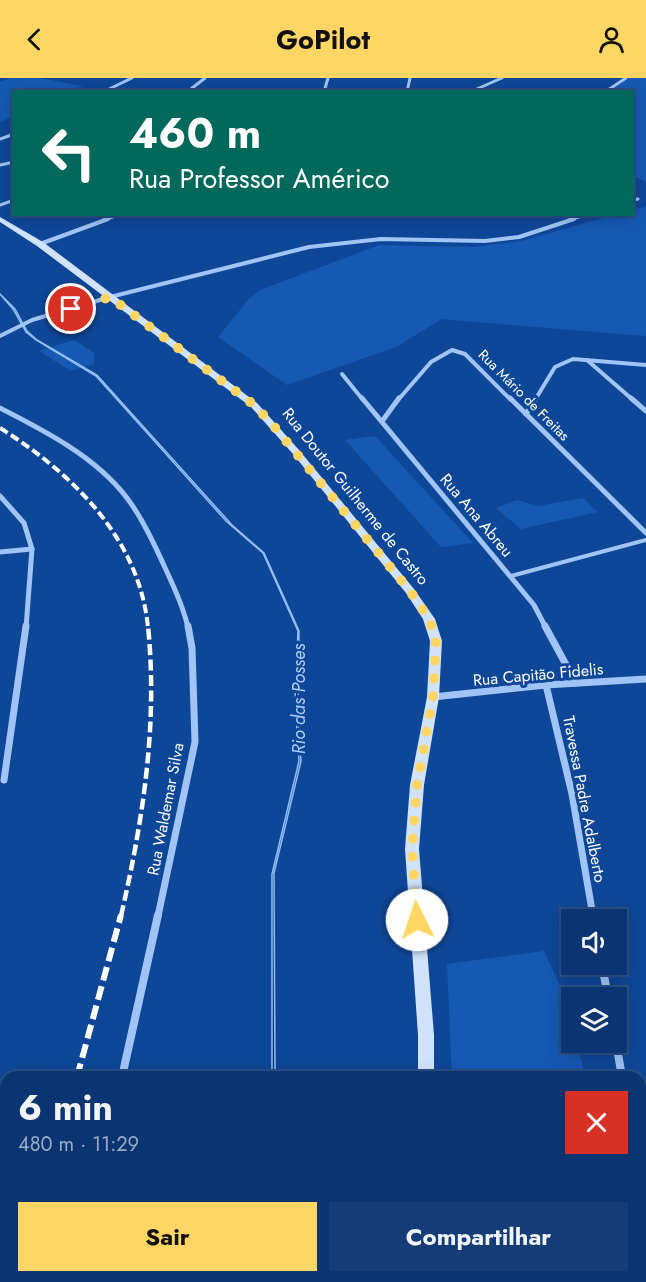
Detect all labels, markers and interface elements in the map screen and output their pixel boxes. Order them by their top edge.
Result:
text: GoPilot [276,20,370,59]
icon: back [18,23,51,56]
icon: person [595,23,628,56]
text: 460 m [129,103,261,164]
icon: left [30,114,108,192]
text: Rua Professor Américo [129,159,389,198]
pin [45,283,96,334]
icon: arrive [54,292,87,325]
street label: Rua Mário de Freitas [474,345,574,445]
street label: Rua Doutor Guilherme de Castro [277,403,435,590]
street label: Rua Ana Abreu [435,469,518,562]
water label: Rio das Posses [286,643,312,754]
street label: Rua Capitão Fidelis [472,657,604,692]
street label: Travessa Padre Adalberto [557,714,612,885]
street label: Rua Waldemar Silva [141,741,190,877]
position arrow [385,888,449,952]
map controls [561,909,627,1053]
button: sound [561,909,627,975]
button: layers [561,987,627,1053]
text: 6 min [18,1081,113,1133]
button: close [565,1091,628,1154]
text: 480 m · 11:29 [18,1130,139,1159]
button: Sair [18,1202,317,1271]
button: Compartilhar [329,1202,628,1271]

